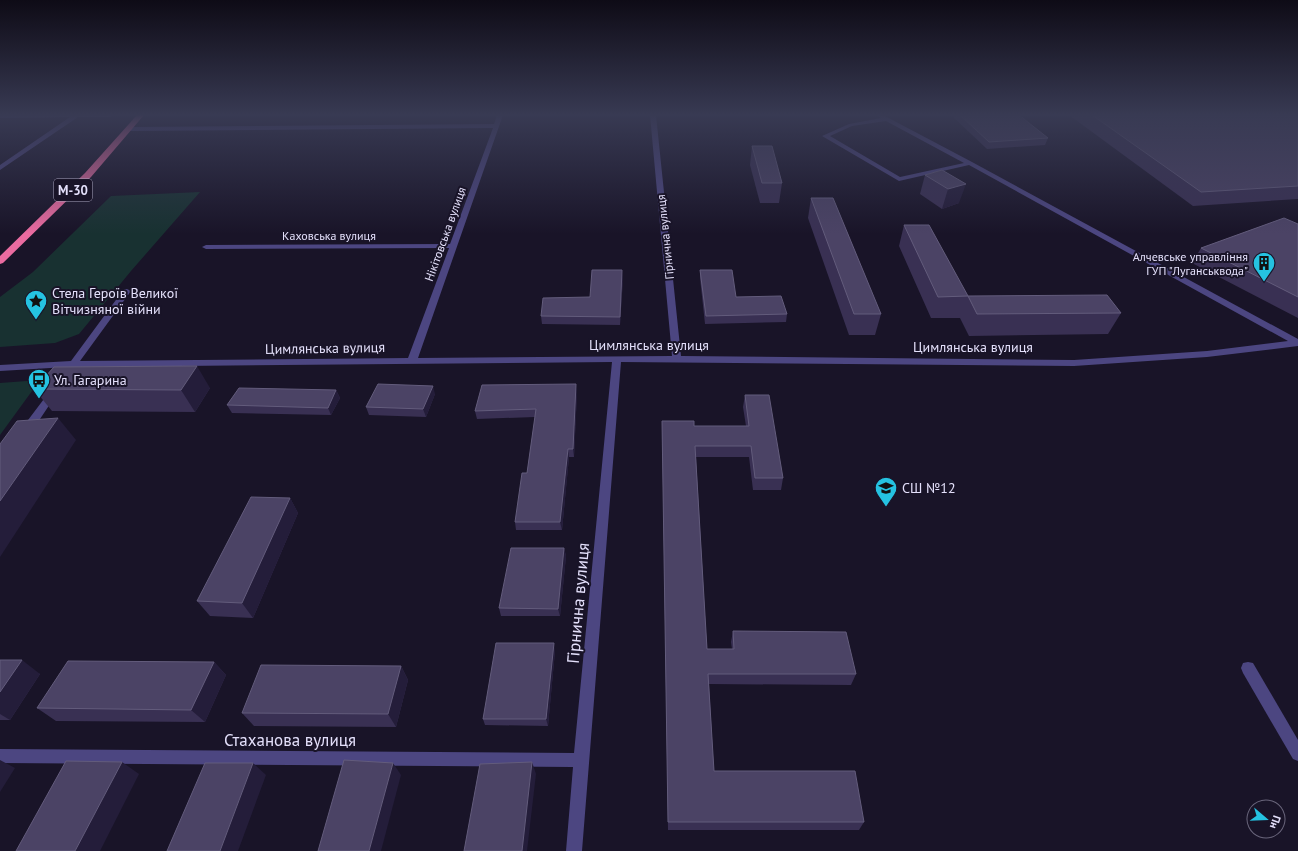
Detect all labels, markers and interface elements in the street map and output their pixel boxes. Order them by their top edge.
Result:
road number: М-30 [54,179,92,201]
street label: Нікітовська вулиця [421,185,469,283]
street label: Гірнична вулиця [653,194,677,280]
street label: Каховська вулиця [282,228,376,243]
place label: Алчевське управління ГУП "Луганськвода" [1133,249,1248,278]
building icon: Алчевське управління ГУП "Луганськвода" [1251,250,1277,283]
place label: Стела Героїв Великої Вітчизняної війни [52,284,178,318]
place icon: Стела Героїв Великої Вітчизняної війни [23,288,49,321]
street label: Цимлянська вулиця [589,336,709,354]
street label: Цимлянська вулиця [265,338,385,358]
street label: Цимлянська вулиця [913,338,1033,356]
bus stop icon: Ул. Гагарина [26,367,52,400]
place label: Ул. Гагарина [54,371,127,389]
school or university icon: СШ №12 [873,475,899,508]
place label: СШ №12 [902,479,956,497]
street label: Гірнична вулиця [562,542,594,664]
street label: Стаханова вулиця [224,729,356,751]
north arrow [1246,799,1286,839]
text: Пн [1267,814,1284,831]

